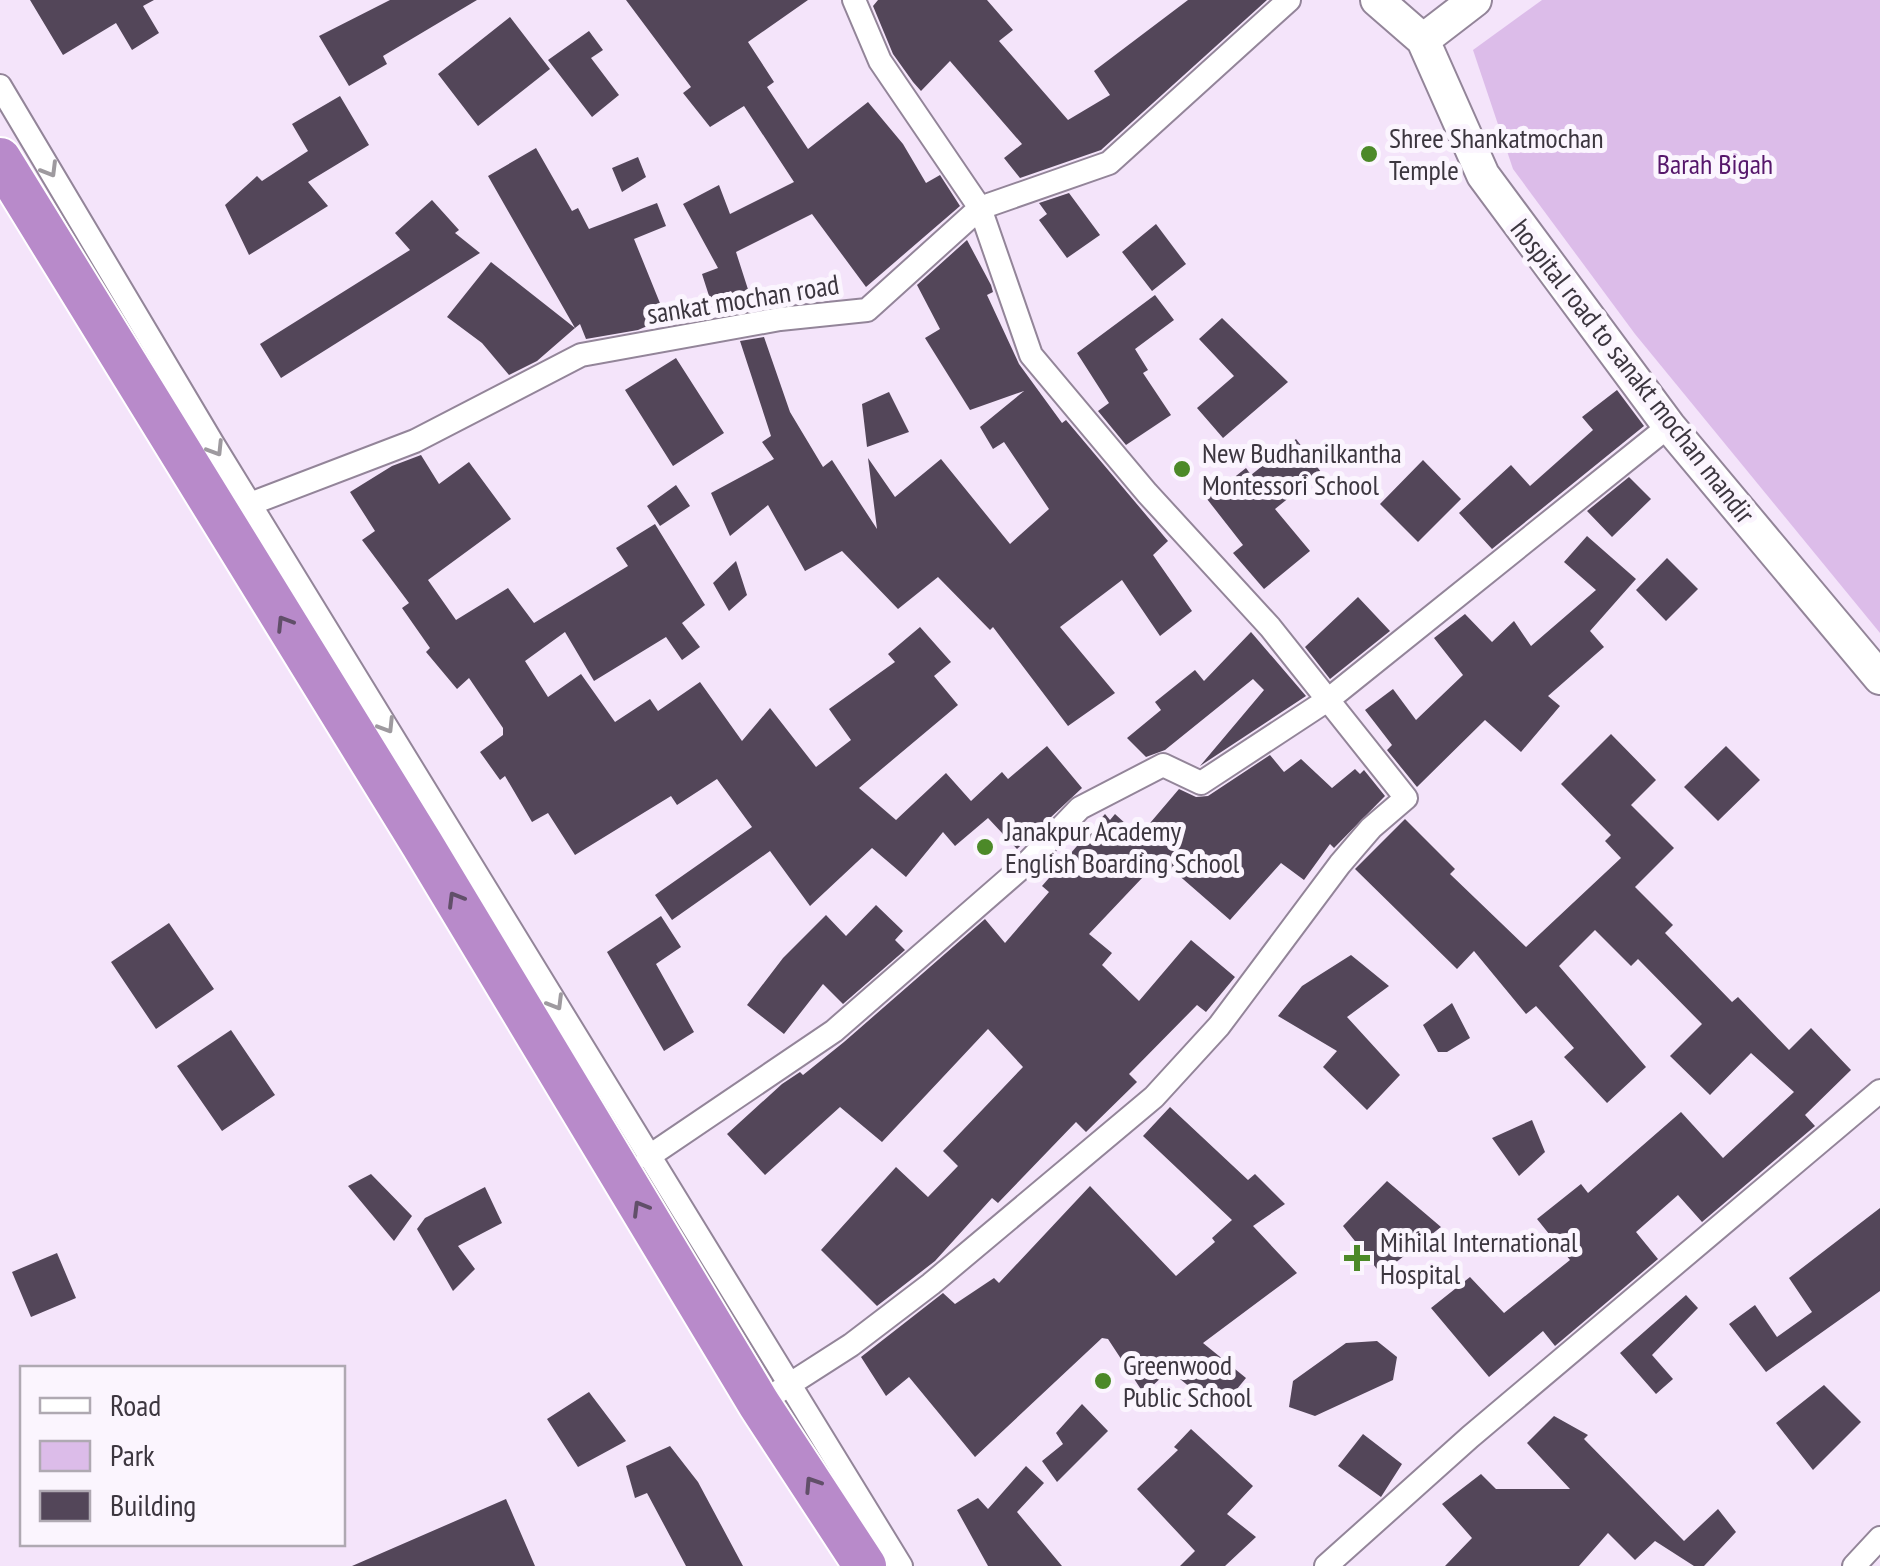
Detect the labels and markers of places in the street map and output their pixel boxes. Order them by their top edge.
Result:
place label: Shree Shankatmochan Temple [1389,119,1603,188]
marker: Shree Shankatmochan Temple [1358,143,1380,165]
place label: New Budhanilkantha Montessori School [1202,434,1402,503]
marker: New Budhanilkantha Montessori School [1171,458,1193,480]
place label: Janakpur Academy English Boarding School [1004,812,1240,881]
marker: Janakpur Academy English Boarding School [974,836,996,858]
place label: Mihilal International Hospital [1380,1223,1578,1292]
marker: Mihilal International Hospital [1344,1245,1370,1271]
place label: Greenwood Public School [1123,1346,1253,1415]
marker: Greenwood Public School [1092,1370,1114,1392]

